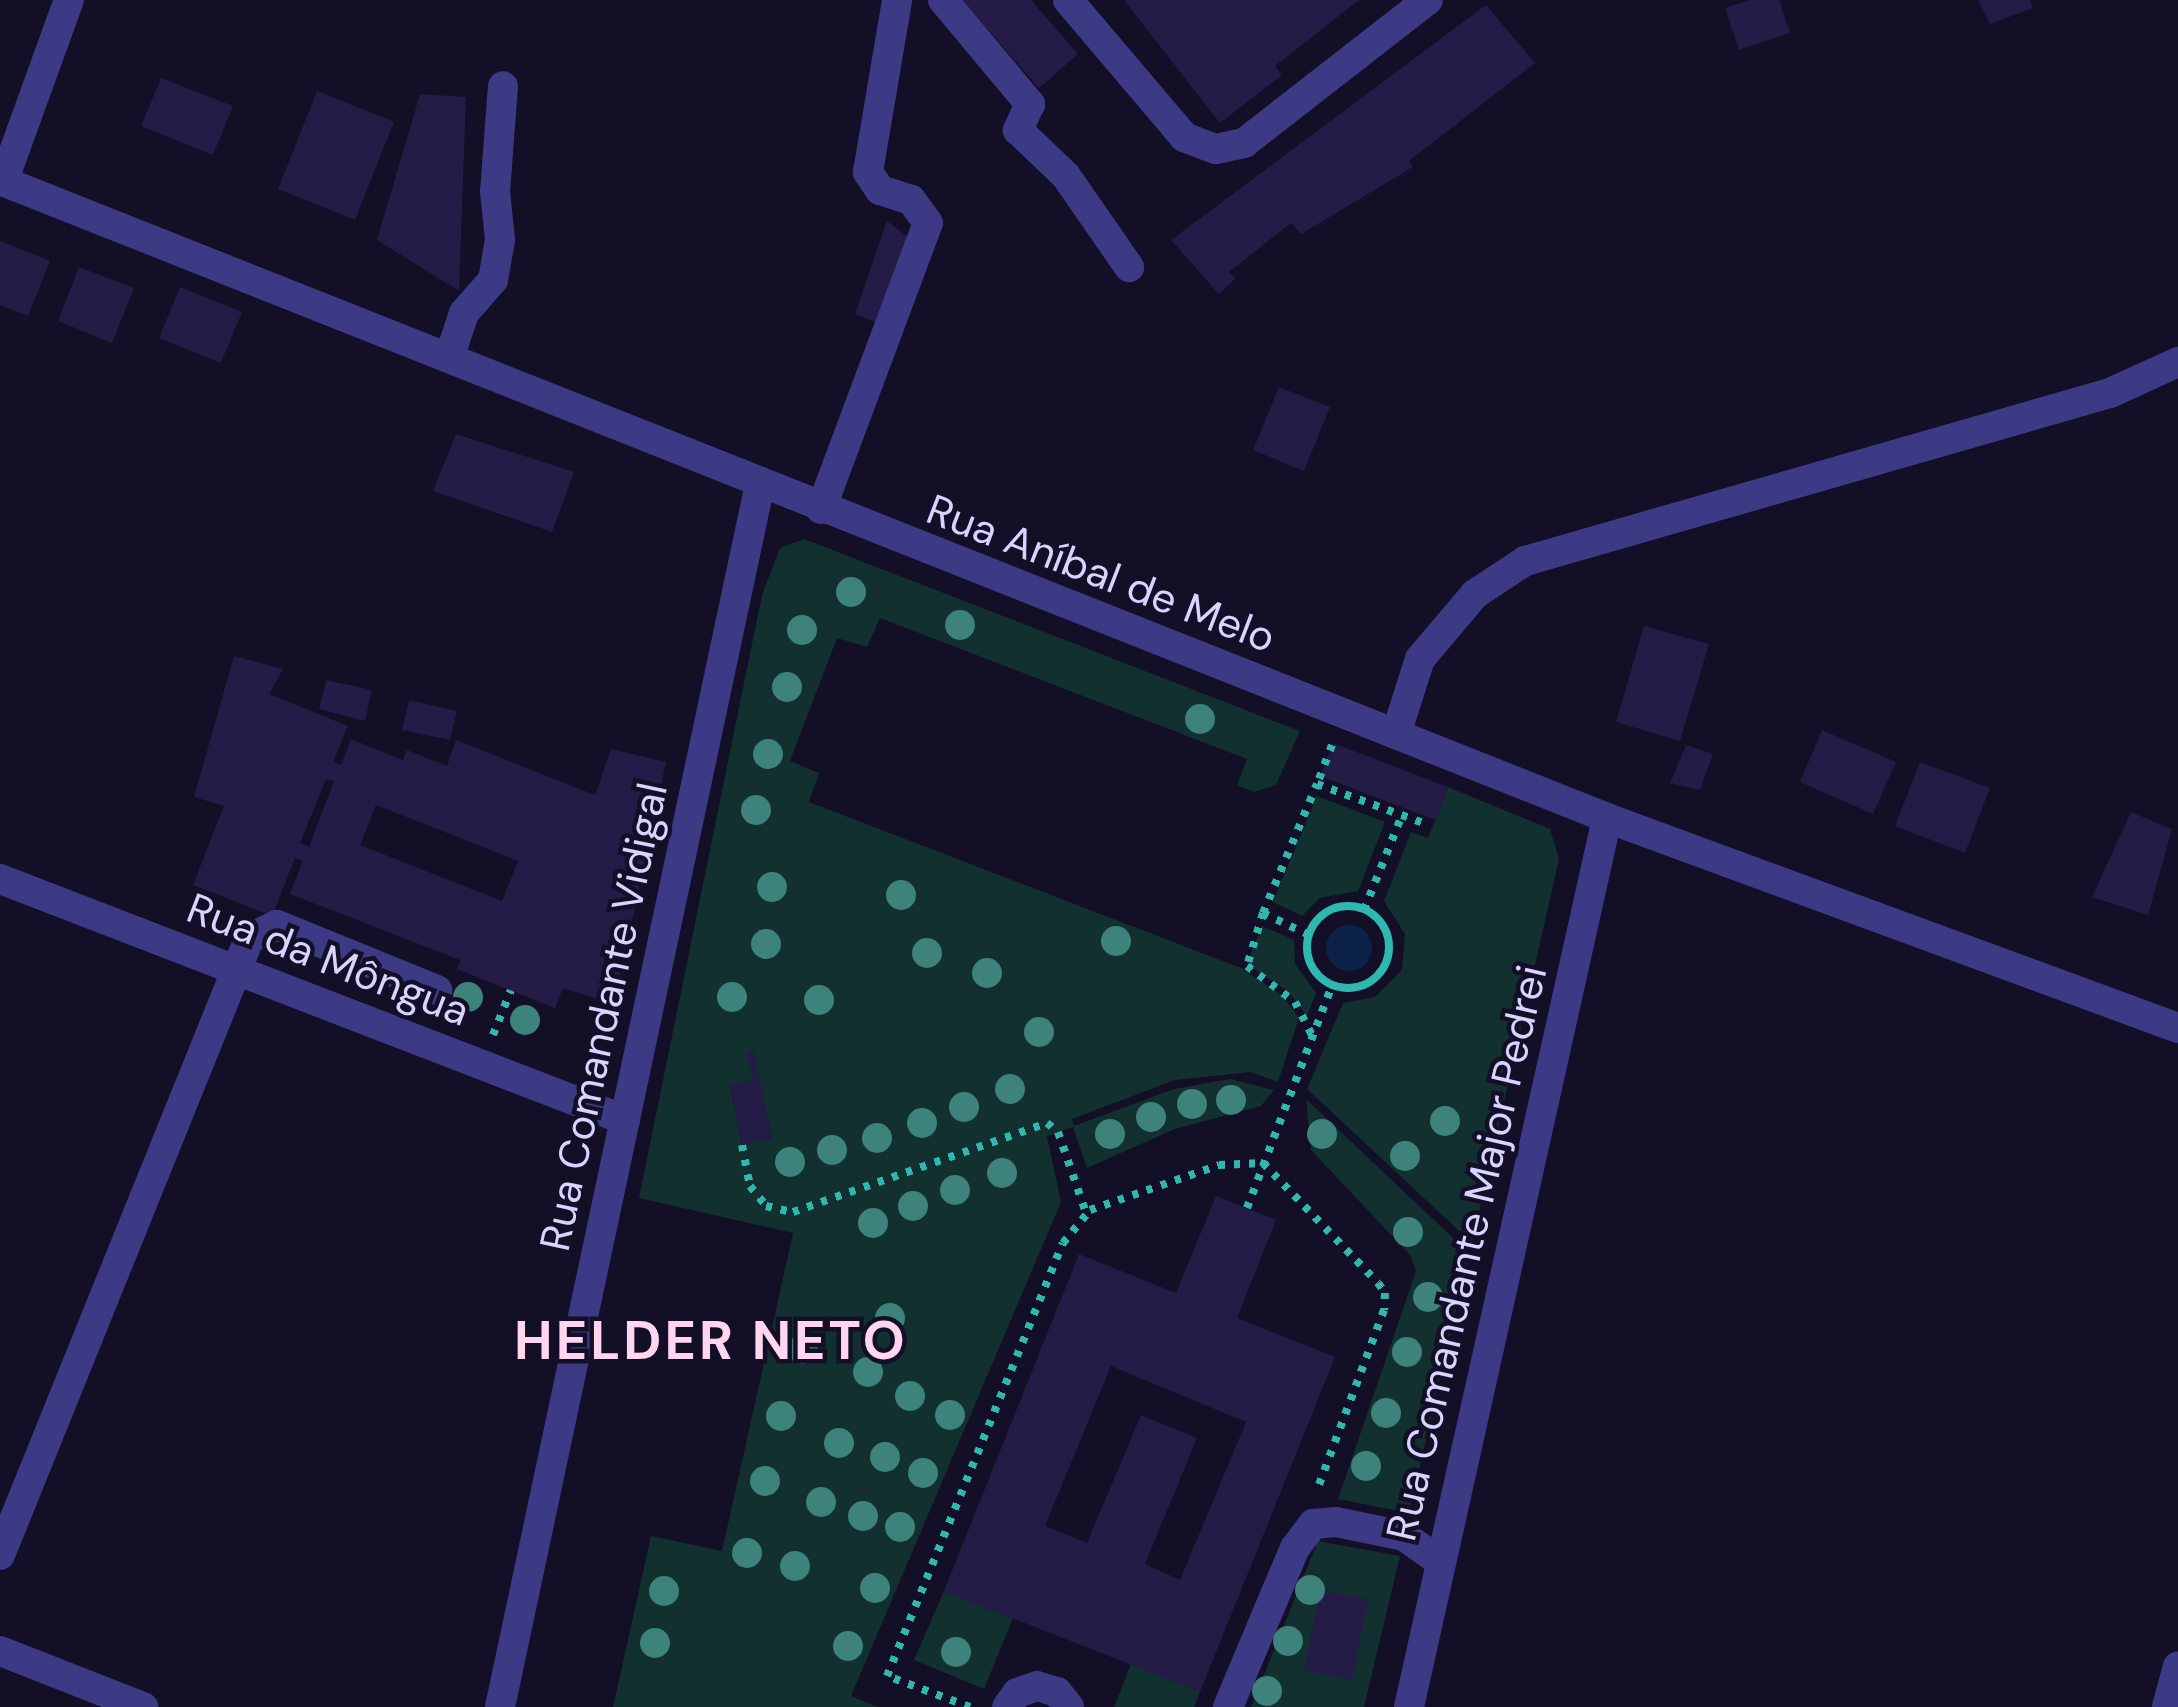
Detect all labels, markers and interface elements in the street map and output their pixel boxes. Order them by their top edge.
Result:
street label: Rua Aníbal de Melo [920,484,1282,664]
street label: Rua Comandante Vidigal [530,779,678,1255]
street label: Rua da Môngua [180,883,476,1037]
street label: Rua Comandante Major Pedrei [1376,961,1558,1545]
district label: HELDER NETO [514,1309,908,1373]

